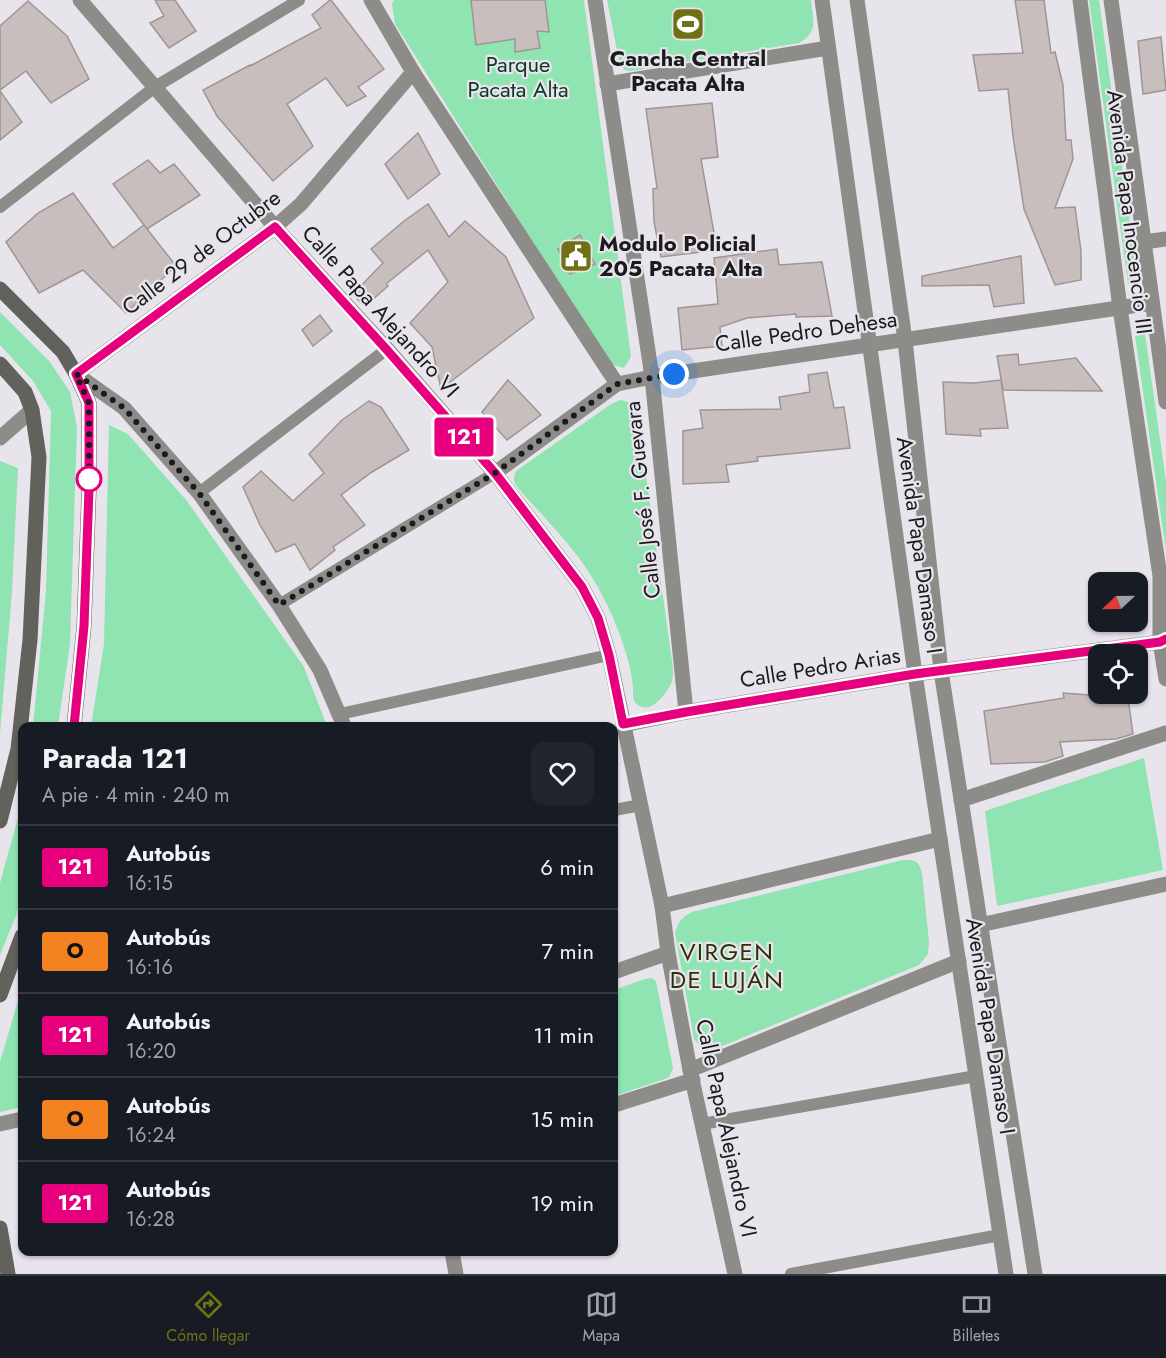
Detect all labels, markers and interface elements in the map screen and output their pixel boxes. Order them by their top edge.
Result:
sports icon: Cancha Central Pacata Alta [670,6,706,42]
place label: Cancha Central Pacata Alta [610,42,766,99]
park label: Parque Pacata Alta [468,48,568,105]
street label: Avenida Papa Inocencio III [1099,88,1161,336]
street label: Calle 29 de Octubre [115,182,287,322]
street label: Calle Papa Alejandro VI [295,218,467,404]
place label: Modulo Policial 205 Pacata Alta [599,227,763,284]
public building icon: Modulo Policial 205 Pacata Alta [558,238,594,274]
street label: Calle Pedro Dehesa [713,302,899,360]
your location [659,359,689,389]
street label: Calle José F. Guevara [616,400,668,600]
line badge: 121 [430,418,498,456]
text: 121 [446,422,482,452]
street label: Avenida Papa Damaso I [889,434,951,656]
unlabelled marker [76,466,102,492]
north arrow [1088,572,1148,632]
map controls [1088,572,1148,704]
street label: Calle Pedro Arias [737,639,903,695]
button: locate [1088,644,1148,704]
text: Parada 121 [42,738,188,779]
button: heart [531,742,594,805]
text: A pie · 4 min · 240 m [42,781,230,810]
text: Autobús [126,837,211,869]
text: 6 min [540,851,594,883]
text: 121 [57,852,93,882]
text: 16:15 [126,869,173,898]
street label: Avenida Papa Damaso I [958,915,1024,1137]
text: Autobús [126,921,211,953]
district label: VIRGEN DE LUJÁN [670,934,784,997]
text: 7 min [541,935,594,967]
text: O [66,936,84,966]
text: 16:16 [126,953,173,982]
text: Autobús [126,1005,211,1037]
street label: Calle Papa Alejandro VI [688,1016,766,1240]
text: 11 min [533,1019,594,1051]
text: 121 [57,1020,93,1050]
text: 16:20 [126,1037,176,1066]
text: Autobús [126,1089,211,1121]
text: 15 min [531,1103,594,1135]
text: O [66,1104,84,1134]
text: 16:24 [126,1121,176,1150]
text: Autobús [126,1173,211,1205]
text: 19 min [530,1187,594,1219]
text: 121 [57,1188,93,1218]
text: 16:28 [126,1205,175,1234]
tab: Cómo llegar [166,1288,250,1347]
tab: Mapa [582,1288,620,1347]
tab: Billetes [952,1288,1000,1347]

